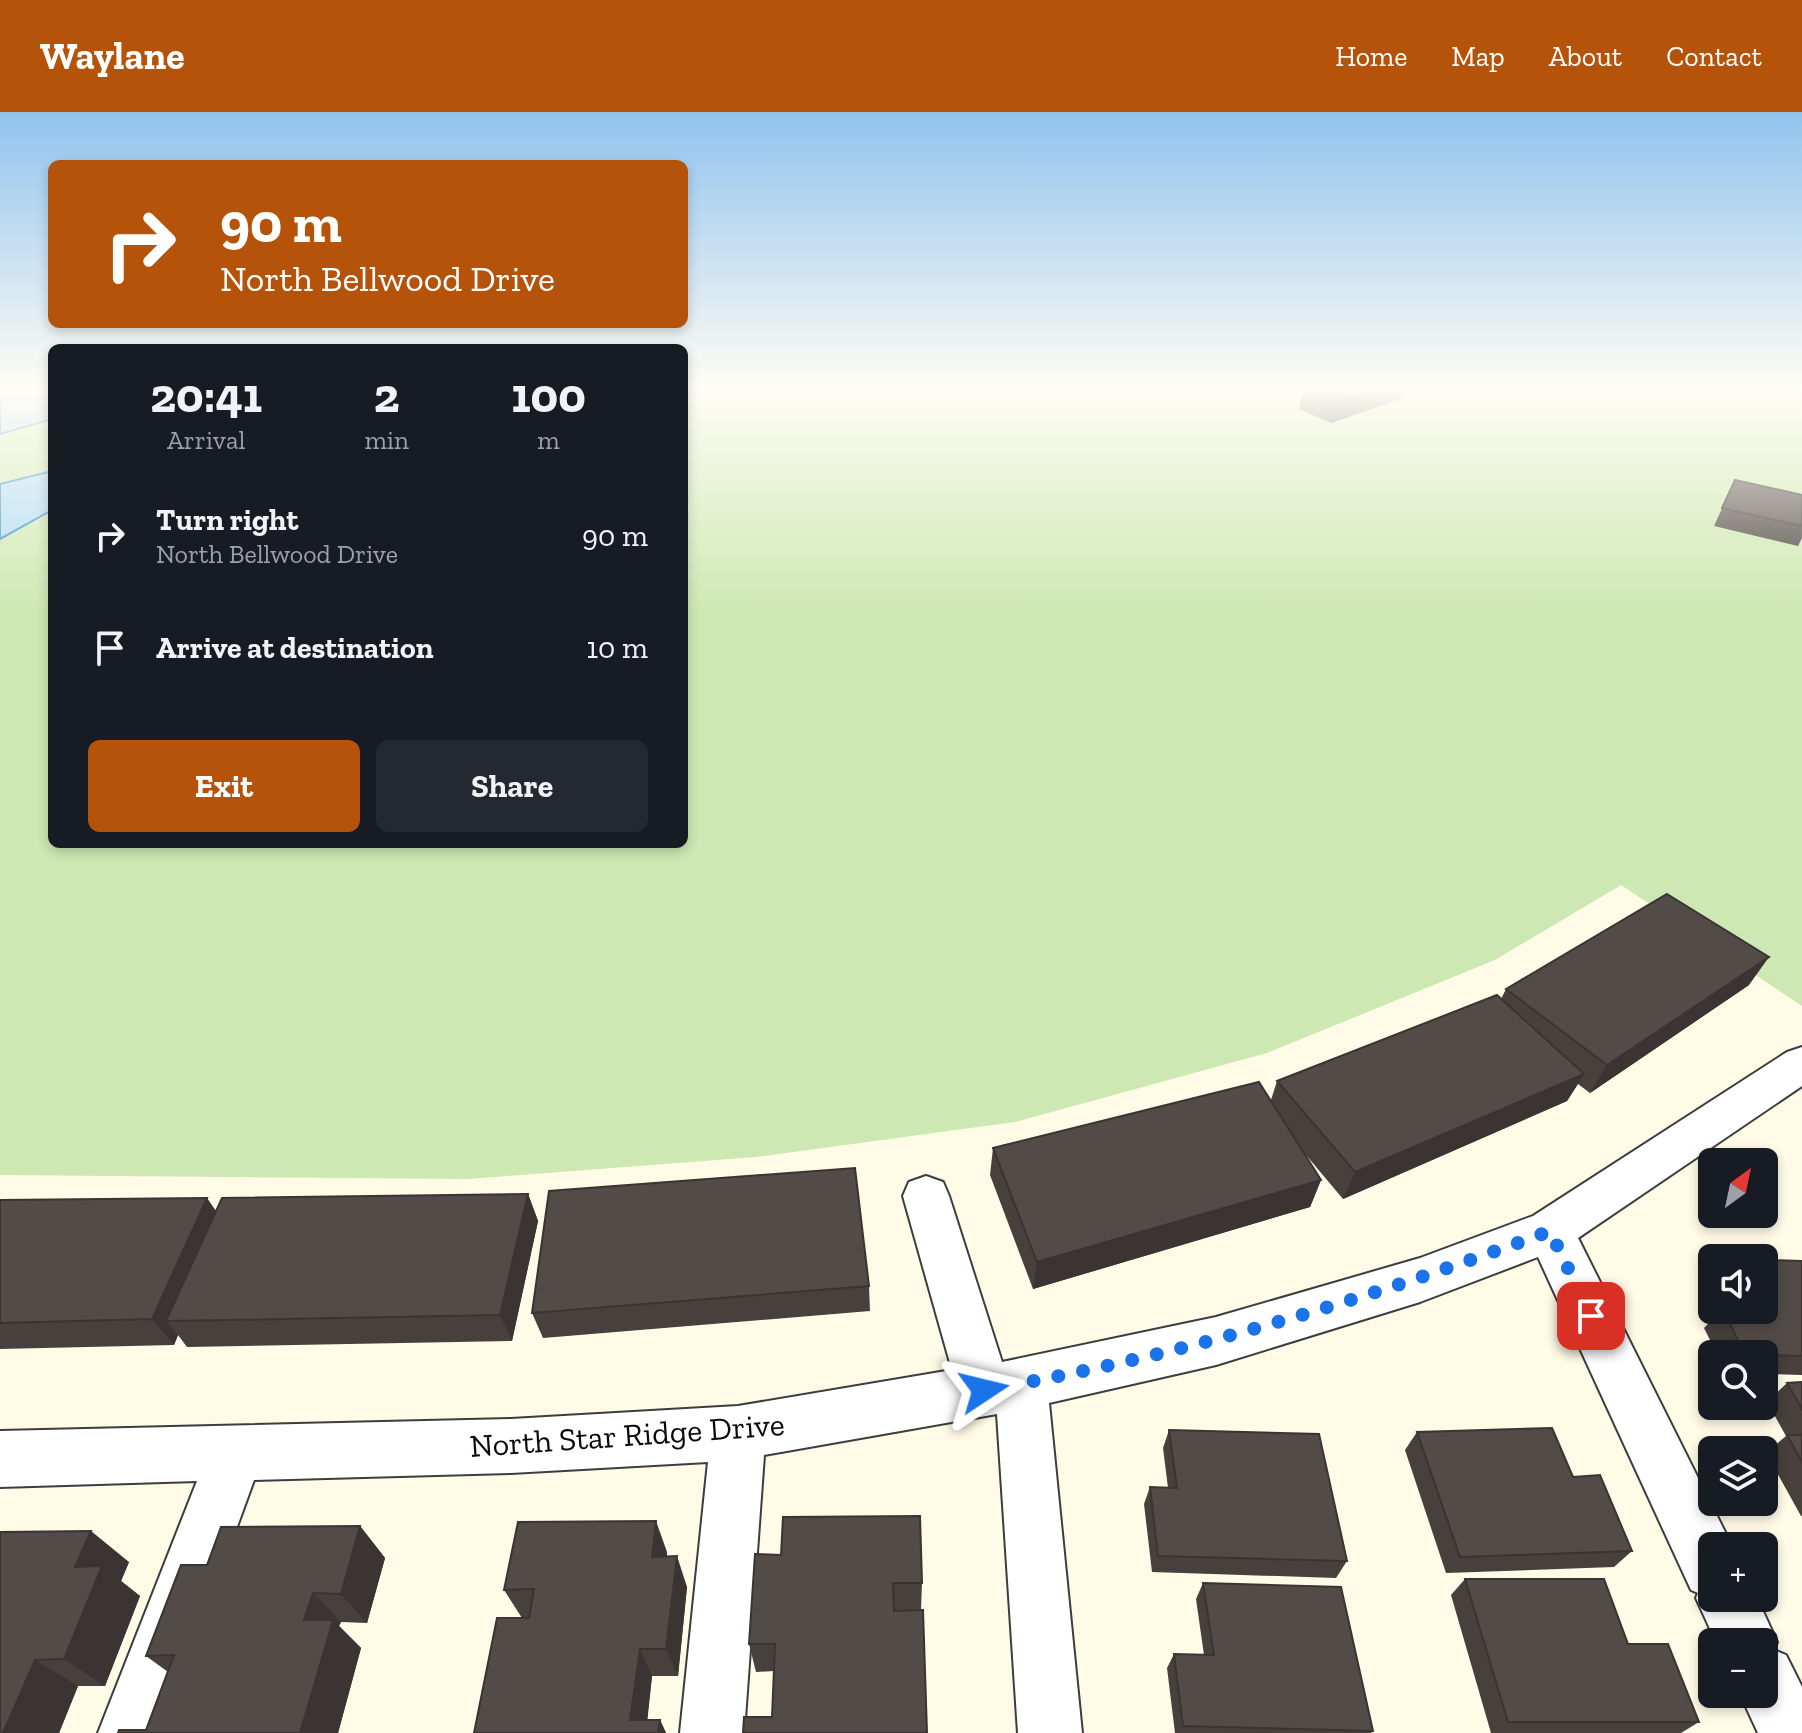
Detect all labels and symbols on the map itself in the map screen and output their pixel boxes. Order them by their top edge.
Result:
north arrow [1698,1148,1778,1228]
pin [1557,1282,1625,1350]
position arrow [942,1348,1026,1432]
street label: North Star Ridge Drive [468,1405,786,1465]

